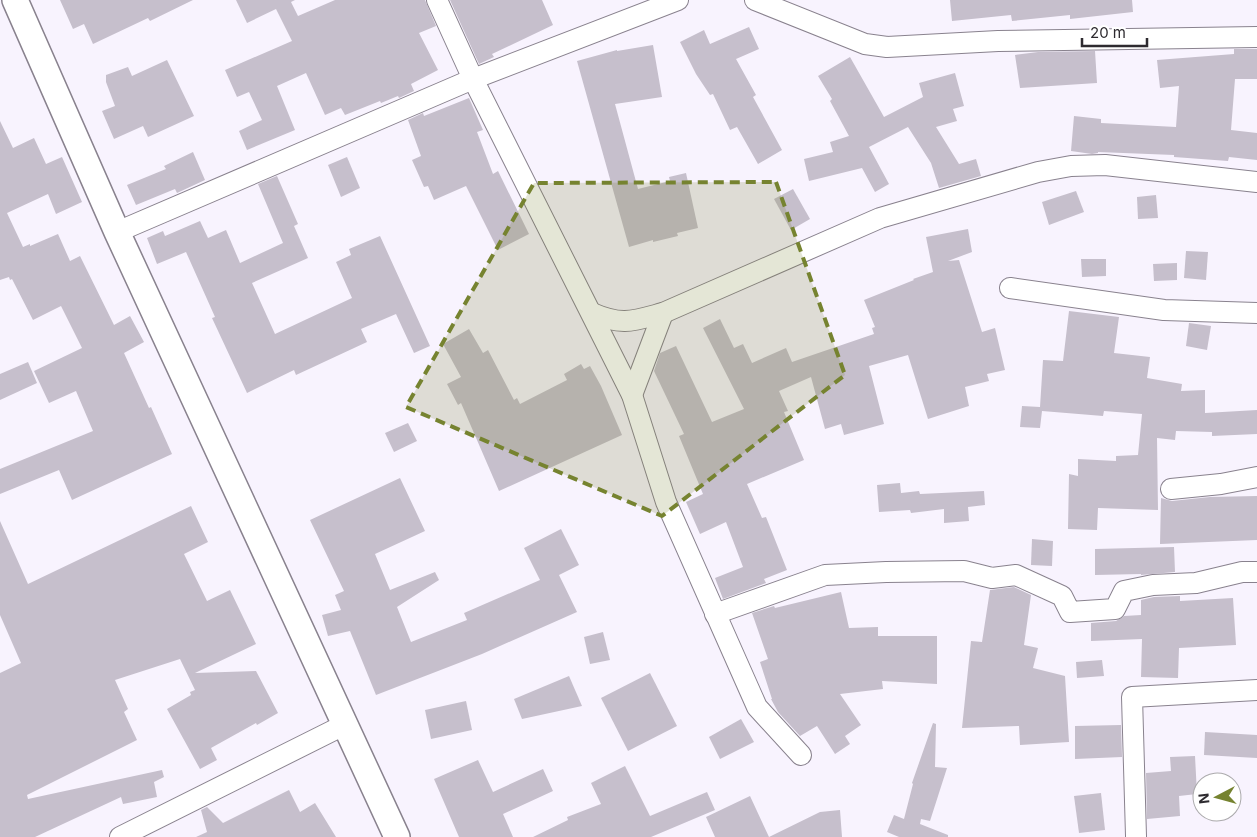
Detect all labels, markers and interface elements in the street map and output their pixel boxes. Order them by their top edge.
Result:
scale bar [1082,15,1147,47]
text: 20 m [1090,23,1126,42]
north arrow [1192,772,1242,822]
text: N [1195,792,1213,805]

